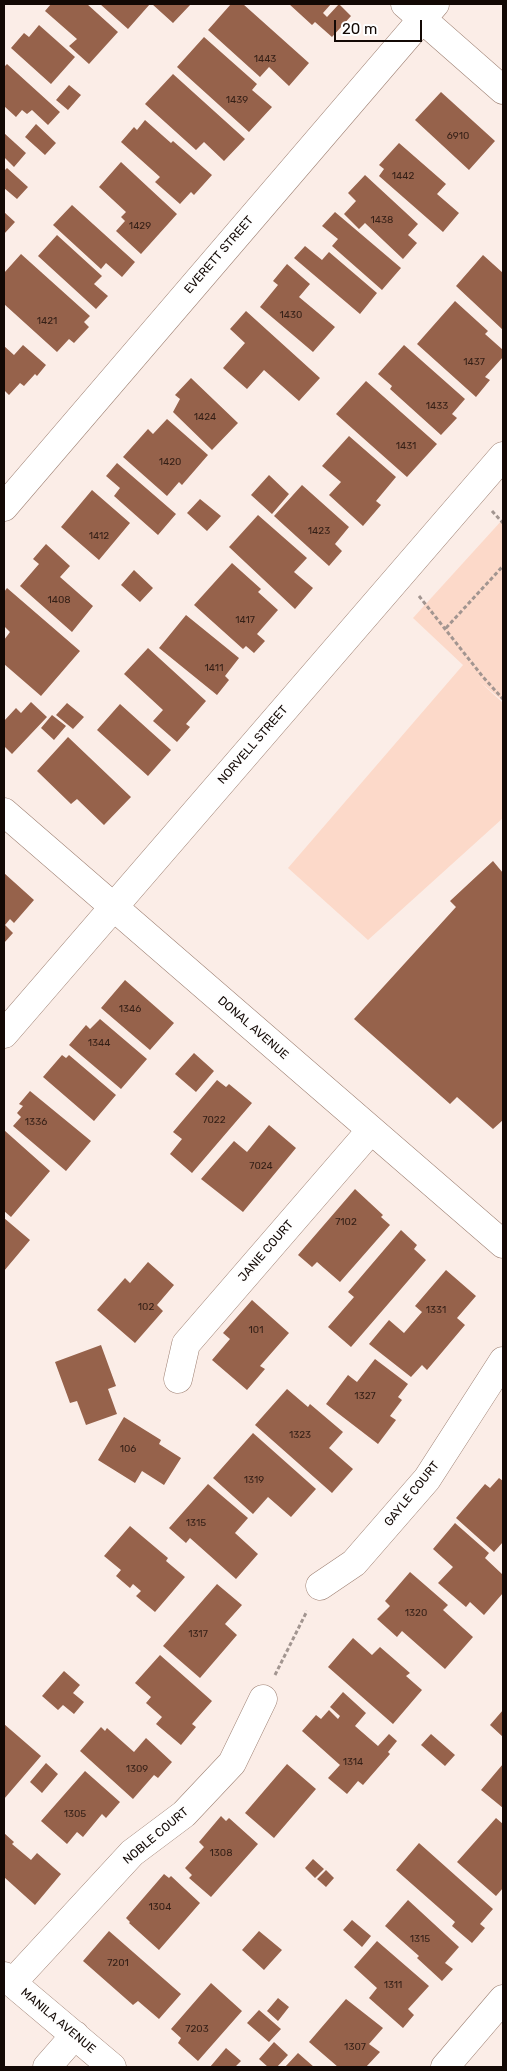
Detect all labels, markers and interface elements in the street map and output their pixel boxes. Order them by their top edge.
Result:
scale bar [337,10,424,42]
text: 20 m [342,20,377,38]
house number: 1443 [254,53,276,65]
house number: 1439 [226,94,248,106]
house number: 6910 [447,130,469,142]
house number: 1442 [392,170,414,182]
street label: EVERETT STREET [181,213,257,297]
house number: 1438 [371,214,393,226]
house number: 1429 [129,220,151,232]
house number: 1430 [280,309,302,321]
house number: 1421 [37,315,57,327]
house number: 1437 [463,356,485,368]
house number: 1433 [426,400,448,412]
house number: 1424 [194,411,216,423]
house number: 1431 [396,440,416,452]
house number: 1420 [159,456,181,468]
house number: 1423 [308,525,330,537]
house number: 1412 [89,530,109,542]
house number: 1408 [47,594,71,606]
house number: 1417 [235,614,255,626]
house number: 1411 [205,662,223,674]
street label: NORVELL STREET [215,703,291,787]
street label: DONAL AVENUE [215,993,291,1063]
house number: 1346 [119,1003,141,1015]
house number: 1344 [88,1037,110,1049]
house number: 7022 [202,1114,226,1126]
house number: 1336 [25,1116,47,1128]
house number: 7024 [249,1160,273,1172]
house number: 7102 [335,1216,357,1228]
street label: JANIE COURT [235,1217,297,1285]
house number: 102 [138,1301,154,1313]
house number: 1331 [426,1304,446,1316]
house number: 101 [249,1324,263,1336]
house number: 1327 [354,1390,376,1402]
house number: 1323 [289,1429,311,1441]
house number: 106 [120,1443,136,1455]
street label: GAYLE COURT [381,1459,443,1529]
house number: 1319 [244,1474,264,1486]
house number: 1315 [186,1517,206,1529]
house number: 1320 [405,1607,427,1619]
house number: 1317 [188,1628,208,1640]
house number: 1314 [343,1756,363,1768]
house number: 1309 [126,1763,148,1775]
street label: NOBLE COURT [120,1805,192,1867]
house number: 1305 [64,1808,86,1820]
house number: 1308 [210,1847,232,1859]
house number: 1304 [149,1901,171,1913]
house number: 1315 [410,1933,430,1945]
house number: 7201 [107,1957,129,1969]
house number: 1311 [384,1979,402,1991]
street label: MANILA AVENUE [18,1985,98,2057]
house number: 7203 [185,2023,209,2035]
house number: 1307 [344,2041,366,2053]

